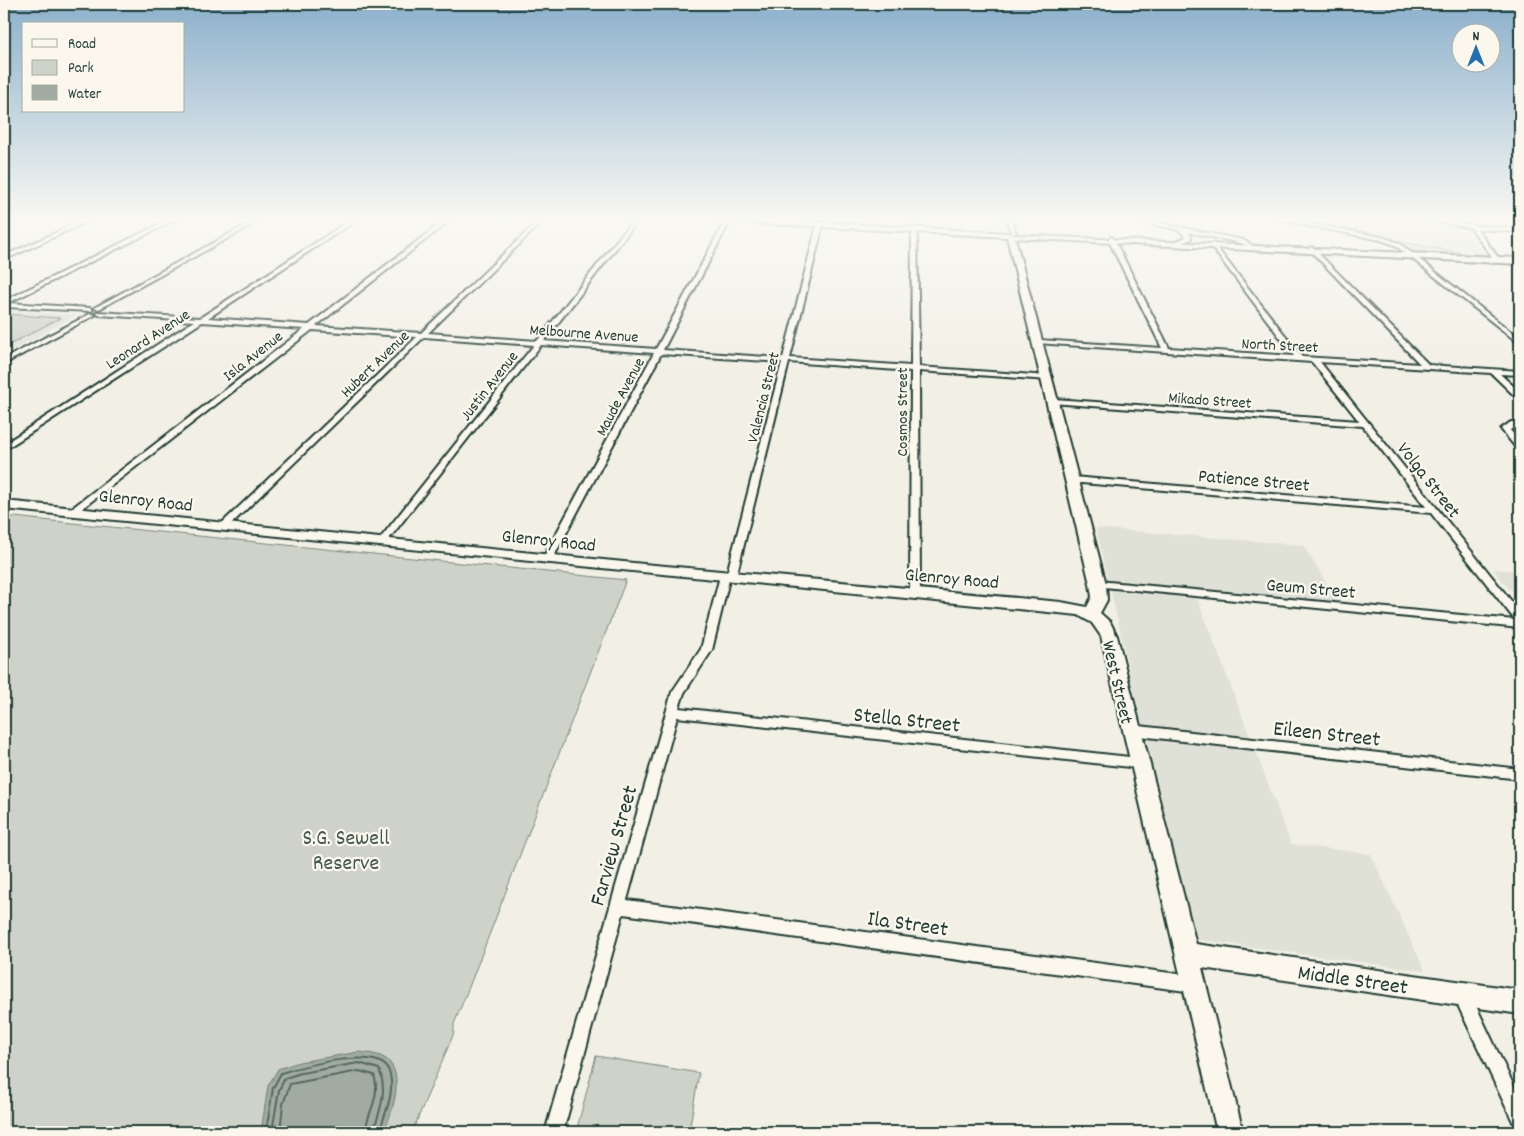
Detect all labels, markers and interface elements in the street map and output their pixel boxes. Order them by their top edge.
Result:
legend [22,22,185,112]
north arrow [1452,22,1502,72]
text: N [1473,27,1480,47]
text: Road [68,34,96,56]
text: Park [68,58,94,80]
text: Water [68,84,102,106]
street label: Leonard Avenue [102,304,195,376]
street label: Melbourne Avenue [529,319,639,350]
street label: Isla Avenue [219,326,288,388]
street label: Hubert Avenue [336,326,415,404]
street label: North Street [1241,333,1319,360]
street label: Justin Avenue [455,347,525,426]
street label: Valencia Street [742,350,787,445]
street label: Maude Avenue [591,354,651,440]
street label: Cosmos Street [892,367,915,457]
street label: Mikado Street [1167,387,1252,416]
street label: Volga Street [1389,437,1466,525]
street label: Patience Street [1197,464,1311,501]
street label: Glenroy Road [97,484,194,521]
street label: Glenroy Road [500,524,597,561]
street label: Glenroy Road [904,563,1000,598]
street label: Geum Street [1265,573,1357,608]
street label: West Street [1093,638,1138,727]
street label: Stella Street [852,700,961,742]
street label: Eileen Street [1272,714,1382,757]
street label: Farview Street [583,782,647,910]
park label: S.G. Sewell Reserve [303,824,389,880]
street label: Ila Street [865,904,950,946]
street label: Middle Street [1295,958,1410,1005]

